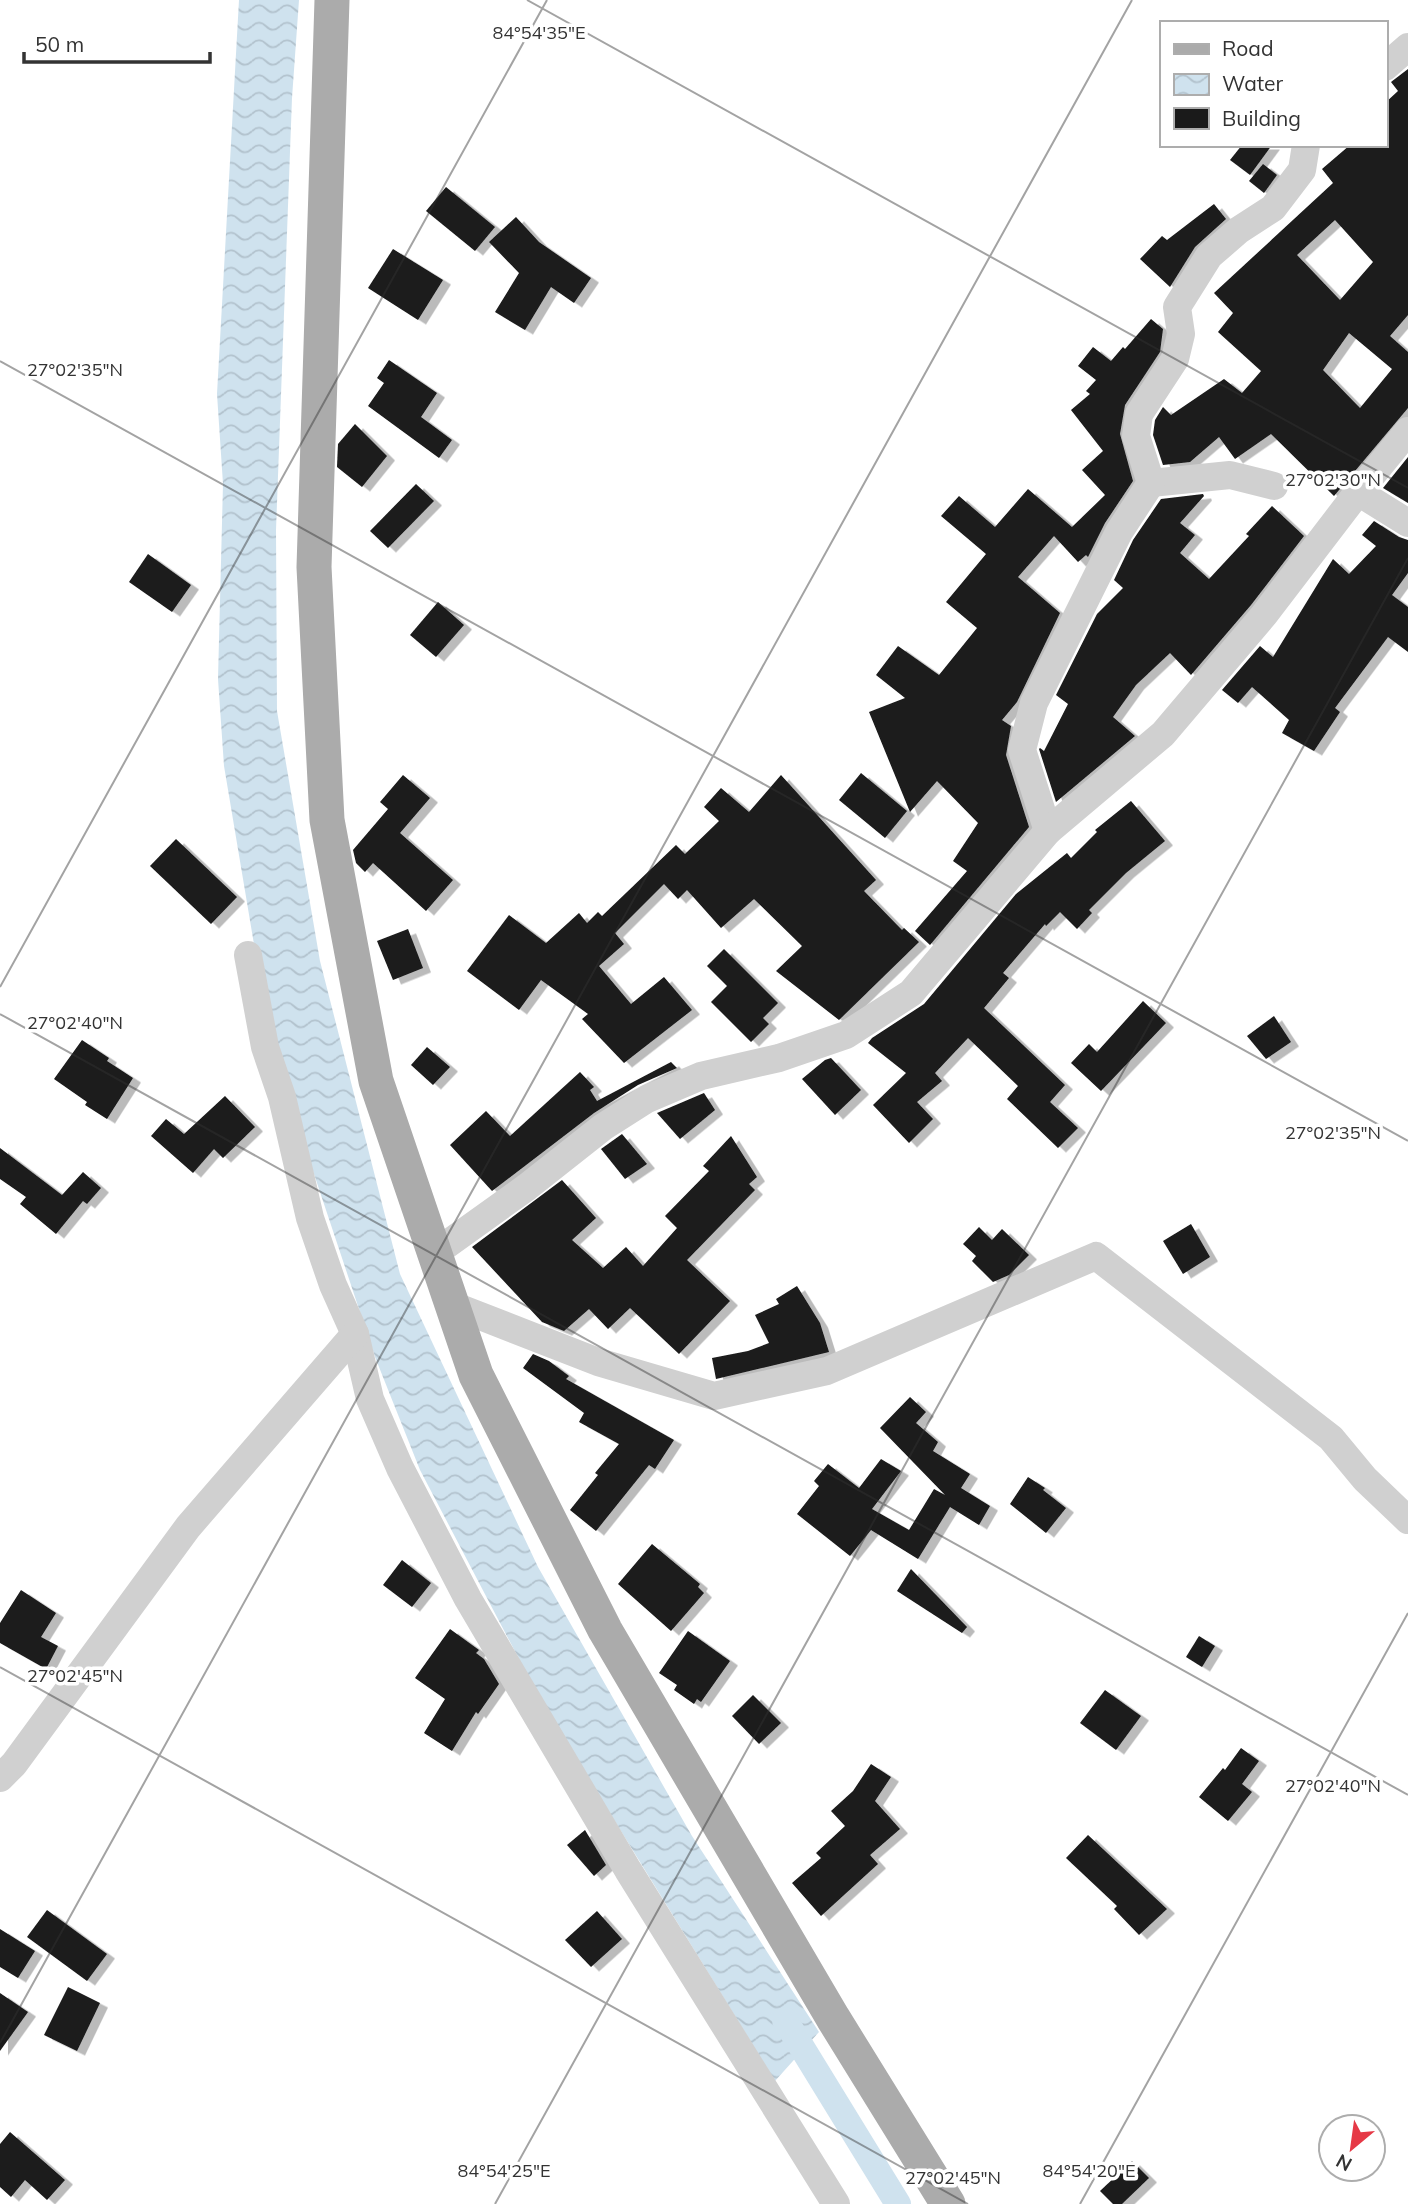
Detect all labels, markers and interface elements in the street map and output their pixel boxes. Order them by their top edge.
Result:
scale bar [24,21,210,65]
text: 84°54'35"E [492,21,586,44]
legend [1160,21,1387,147]
text: 50 m [35,31,84,57]
text: Road [1222,35,1273,61]
text: Water [1222,70,1283,96]
text: Building [1222,105,1301,131]
text: 27°02'35"N [27,358,123,381]
text: 27°02'30"N [1285,468,1381,491]
text: 27°02'40"N [27,1011,123,1034]
text: 27°02'35"N [1285,1121,1381,1144]
text: 27°02'45"N [27,1664,123,1687]
text: 27°02'40"N [1285,1774,1381,1797]
north arrow [1317,2113,1387,2183]
text: N [1332,2149,1356,2177]
text: 84°54'25"E [457,2159,551,2182]
text: 84°54'20"E [1042,2159,1136,2182]
text: 27°02'45"N [905,2166,1001,2189]

